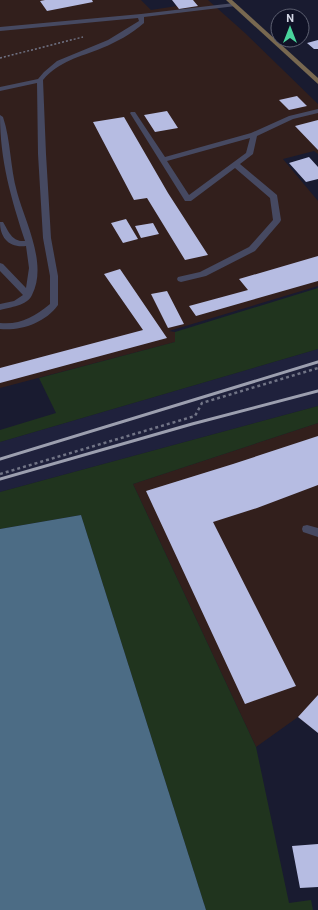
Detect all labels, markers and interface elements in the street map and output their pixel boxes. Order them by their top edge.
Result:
north arrow [270,8,310,48]
text: N [286,12,294,25]

